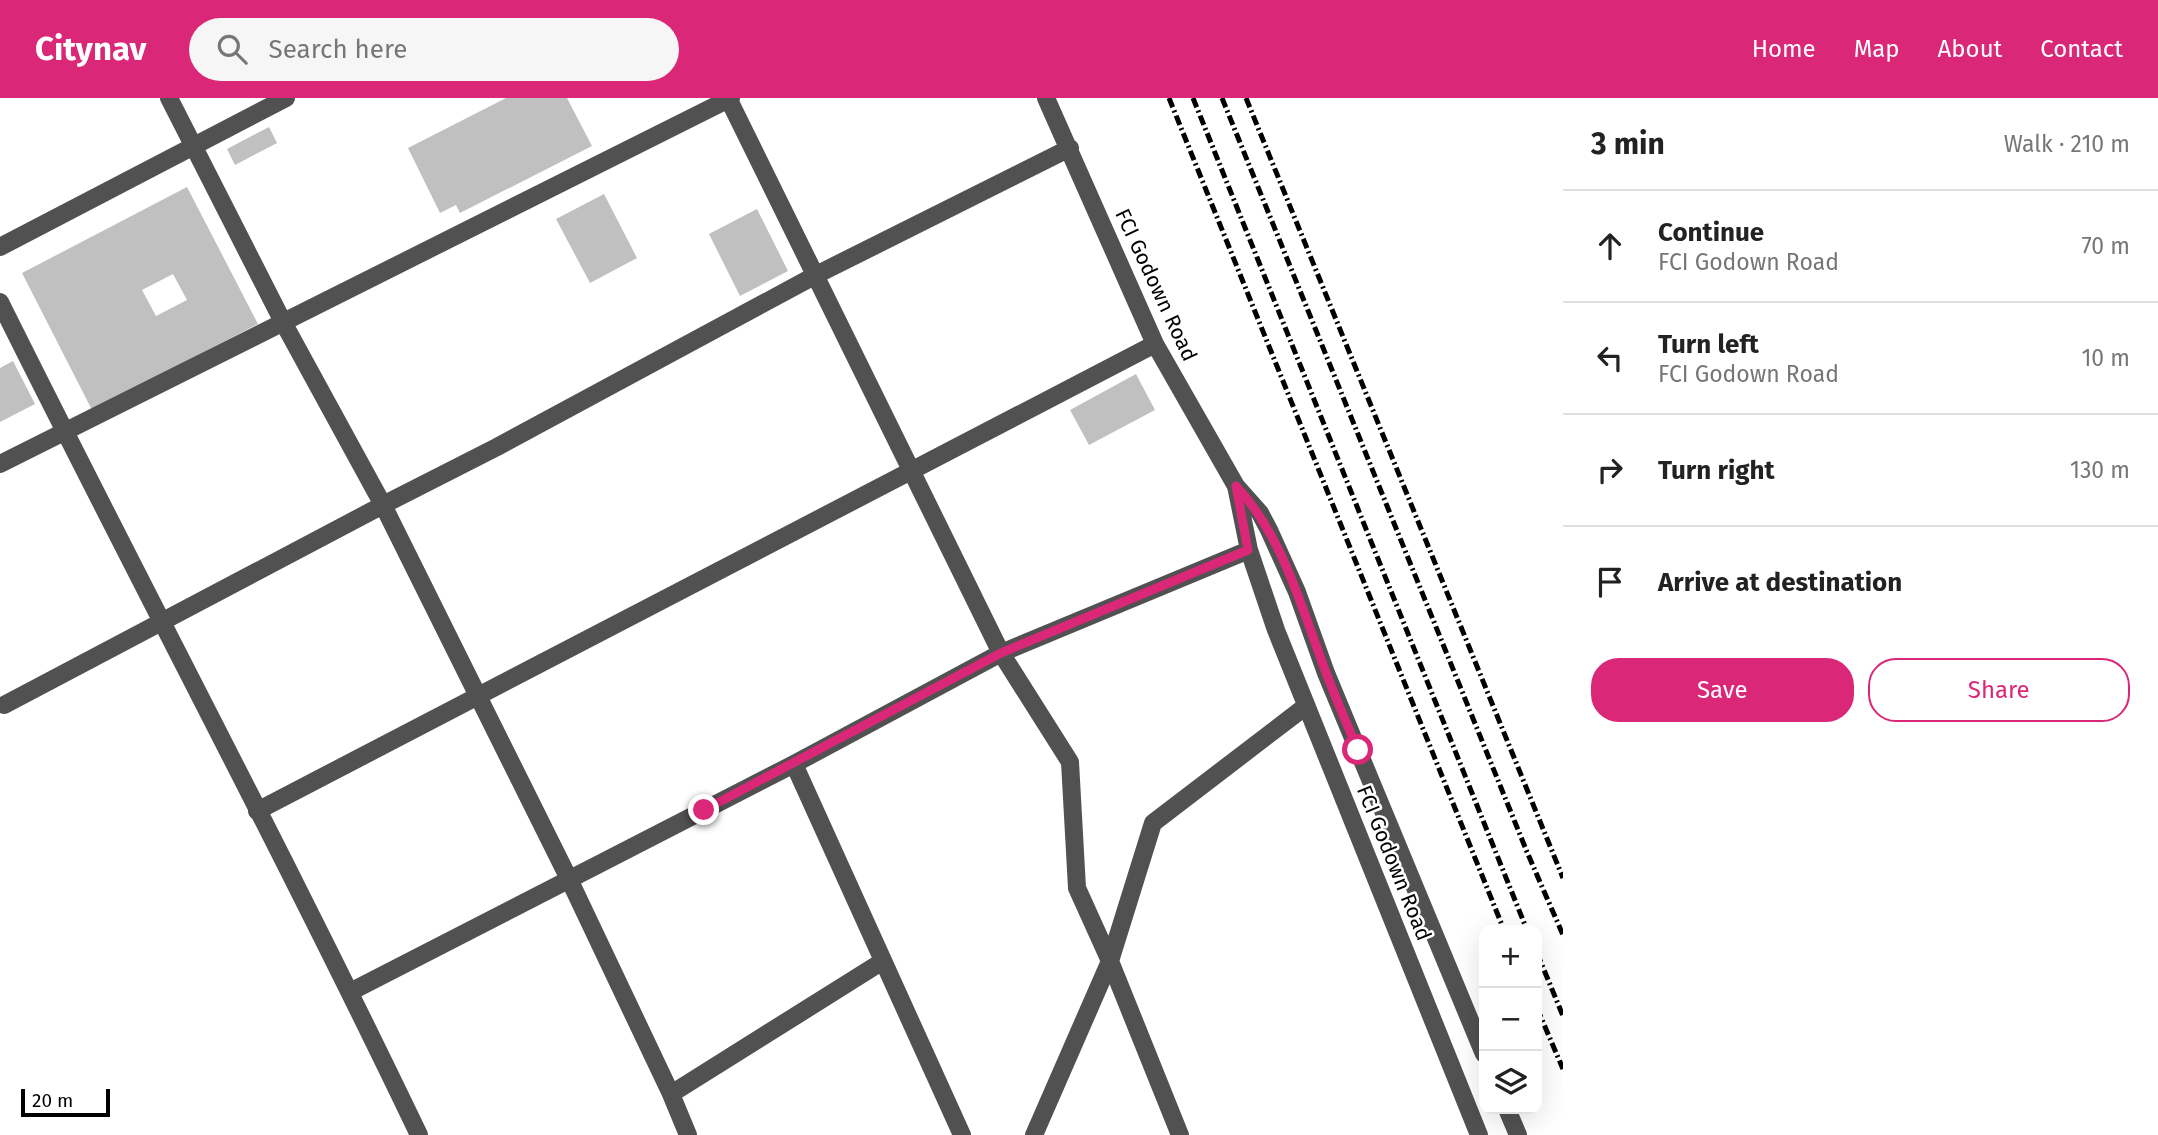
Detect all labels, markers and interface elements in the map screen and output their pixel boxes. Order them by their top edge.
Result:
search box [189,18,679,81]
text: Citynav [35,29,147,69]
icon: search [213,30,251,68]
text: Search here [269,34,407,65]
text: Home [1752,35,1816,63]
text: Map [1854,35,1900,63]
text: About [1938,35,2002,63]
text: Contact [2040,35,2123,63]
text: 3 min [1591,126,1665,162]
text: Walk · 210 m [2004,130,2130,158]
street label: FCI Godown Road [1109,205,1203,365]
text: Continue [1658,217,1764,248]
icon: ahead [1591,227,1629,265]
text: 70 m [2081,232,2130,260]
text: FCI Godown Road [1658,248,1839,276]
text: Turn left [1658,329,1759,360]
icon: left [1591,339,1629,377]
text: 10 m [2081,344,2130,372]
text: FCI Godown Road [1658,360,1839,388]
icon: right [1591,451,1629,489]
text: Turn right [1658,455,1775,486]
text: 130 m [2070,456,2130,484]
icon: arrive [1591,563,1629,601]
text: Arrive at destination [1658,567,1902,598]
button: Save [1591,658,1854,722]
button: Share [1868,658,2130,722]
route start [1342,734,1373,765]
street label: FCI Godown Road [1351,782,1437,944]
route end [688,794,719,825]
map controls [1479,925,1542,1114]
button: + [1479,925,1542,988]
button: − [1479,988,1542,1051]
button: layers [1479,1051,1542,1114]
scale bar [21,1086,110,1118]
text: 20 m [32,1089,73,1112]

